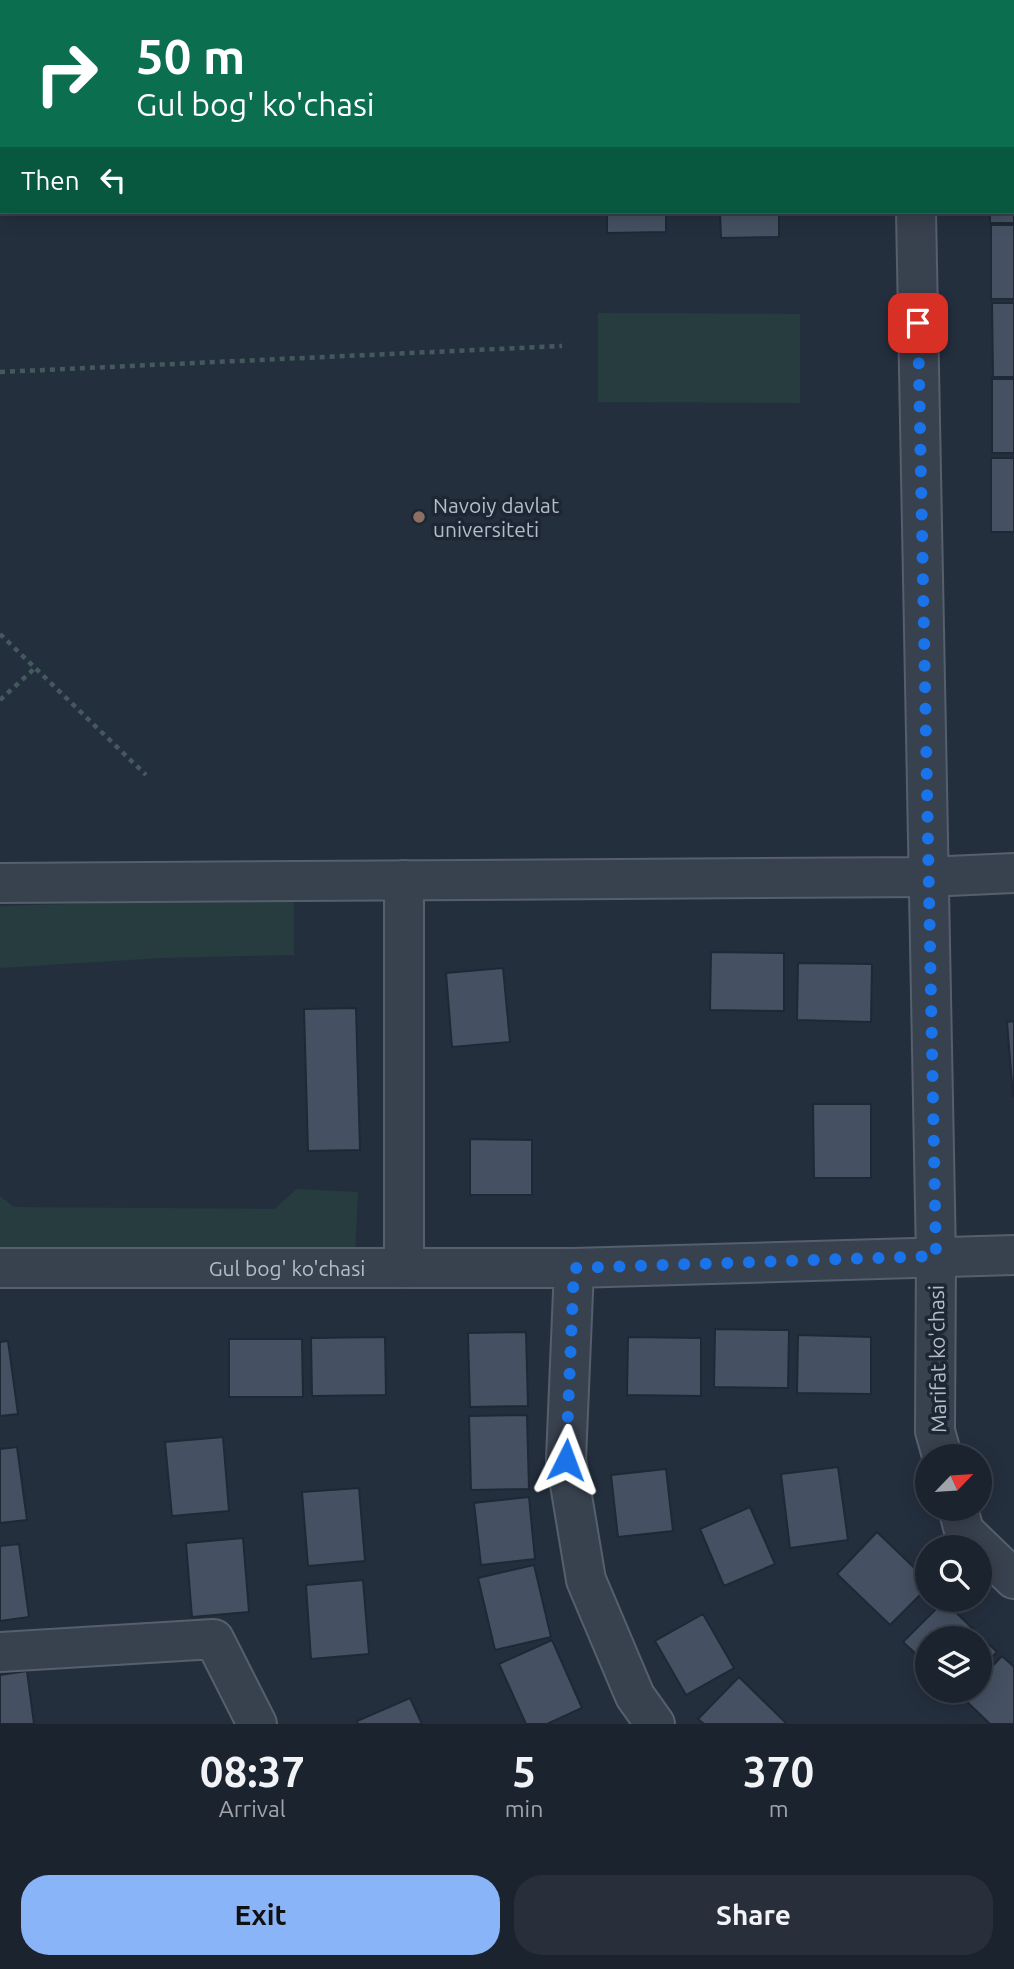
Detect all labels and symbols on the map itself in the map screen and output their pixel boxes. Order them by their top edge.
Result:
pin [888,293,948,353]
place label: Navoiy davlat universiteti [433,493,559,541]
marker: Navoiy davlat universiteti [411,509,427,525]
street label: Gul bog' ko'chasi [209,1256,365,1280]
street label: Marifat ko'chasi [924,1285,950,1433]
position arrow [529,1423,603,1497]
north arrow [915,1444,992,1521]

